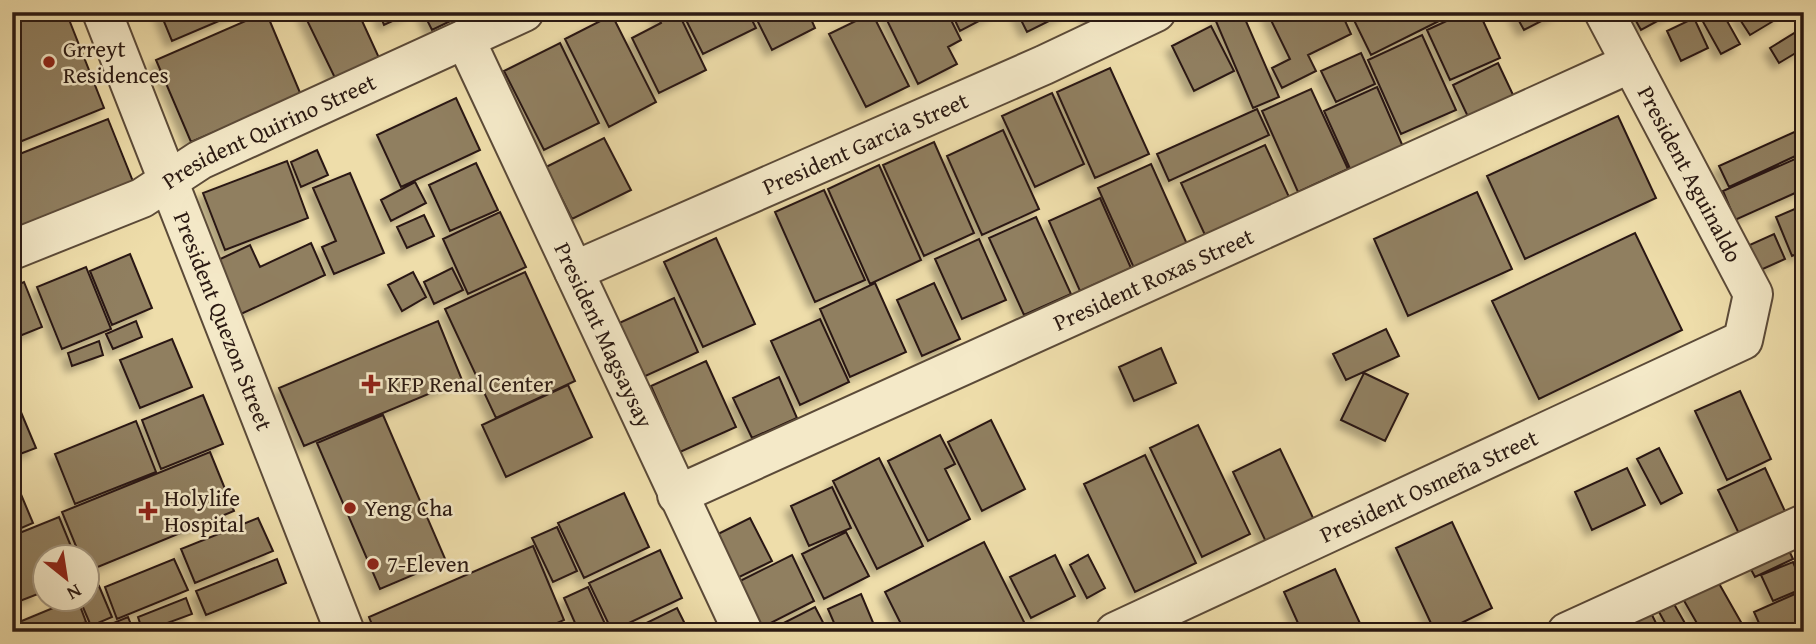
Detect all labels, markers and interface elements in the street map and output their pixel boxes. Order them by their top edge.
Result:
place label: Grreyt Residences [63,32,169,91]
marker: Grreyt Residences [41,54,57,70]
street label: President Quirino Street [155,65,381,197]
street label: President Aguinaldo [1630,80,1751,268]
street label: President Garcia Street [757,83,973,202]
street label: President Quezon Street [166,207,281,435]
street label: President Roxas Street [1048,219,1259,339]
street label: President Magsaysay [547,237,662,433]
place label: KFP Renal Center [387,367,554,400]
marker: KFP Renal Center [361,374,381,394]
street label: President Osmeña Street [1314,421,1543,551]
place label: Holylife Hospital [164,481,244,540]
place label: Yeng Cha [364,491,453,524]
marker: Yeng Cha [342,500,358,516]
marker: Holylife Hospital [138,501,158,521]
north arrow [32,542,102,612]
place label: 7-Eleven [387,547,470,580]
marker: 7-Eleven [365,556,381,572]
text: N [62,577,87,608]

